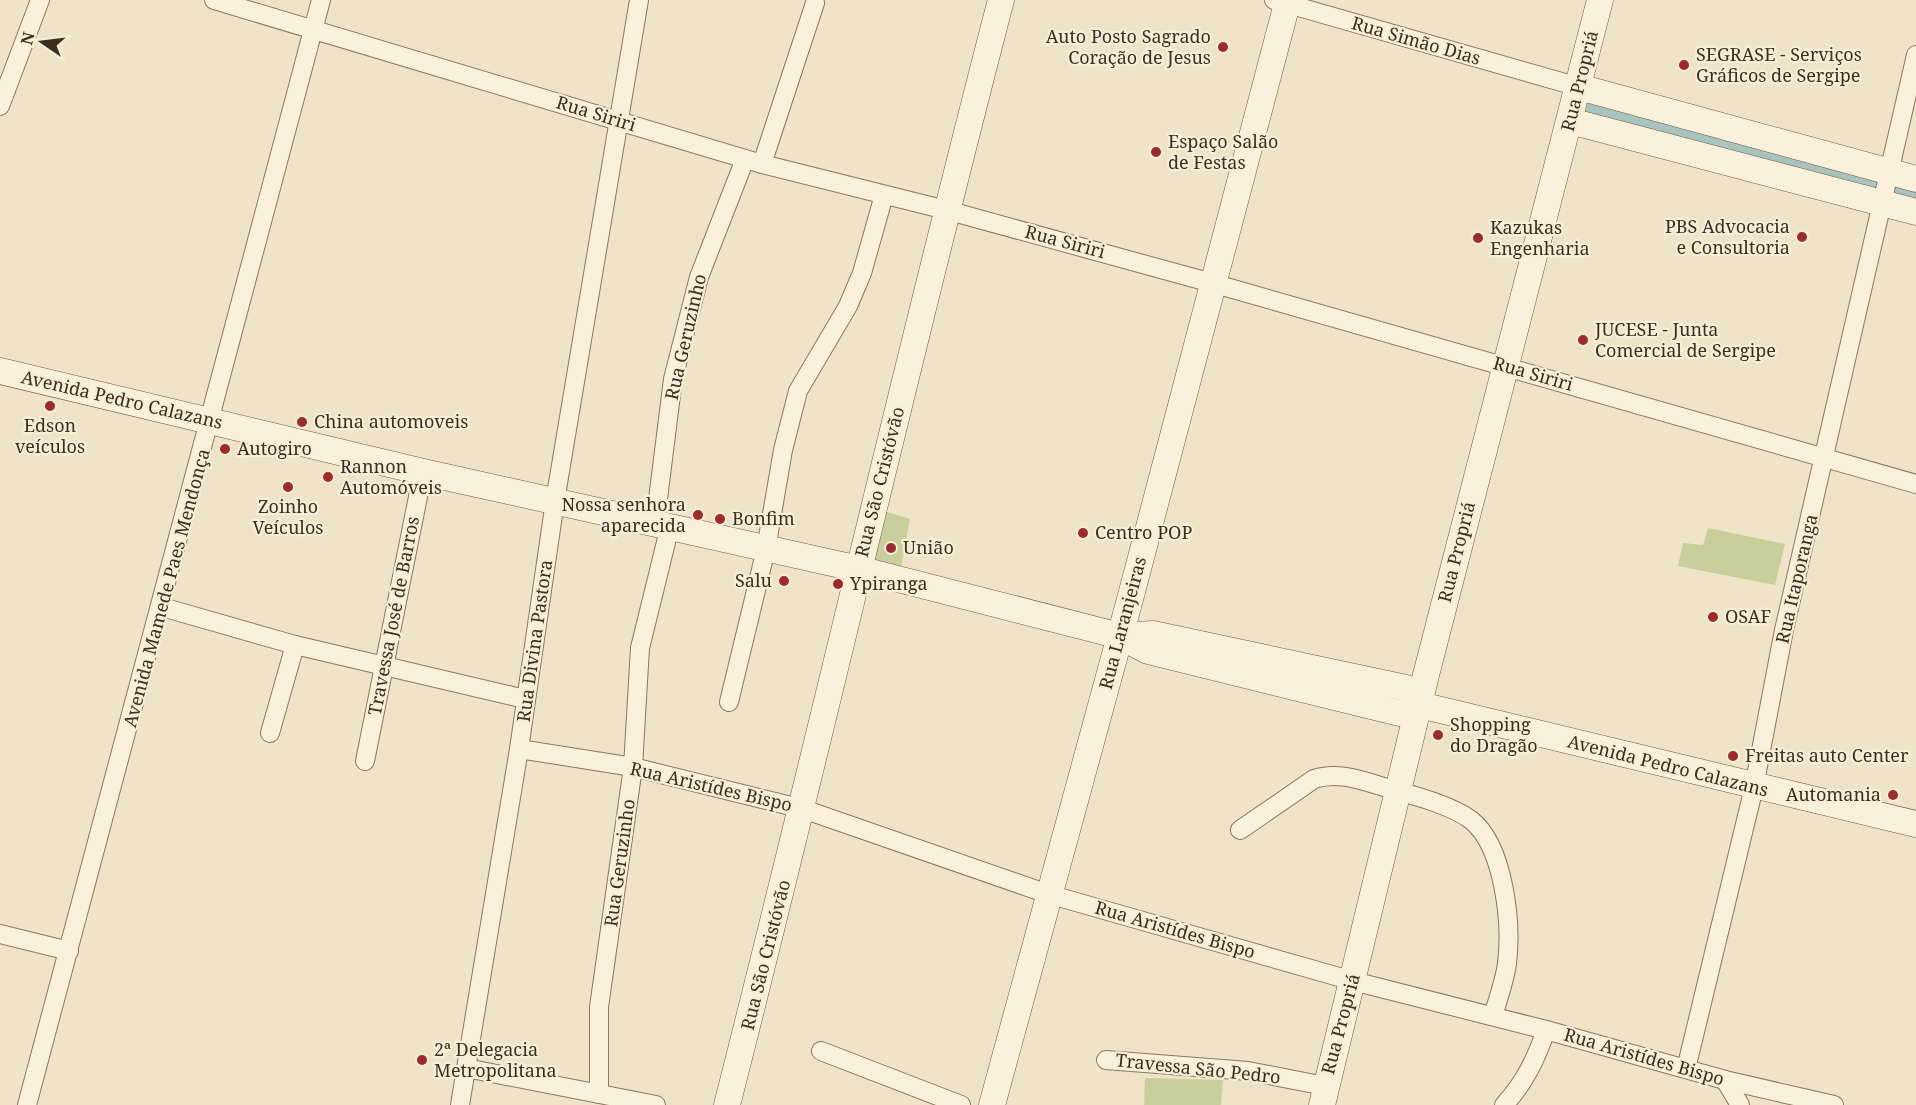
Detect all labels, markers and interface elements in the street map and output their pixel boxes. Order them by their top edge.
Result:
street label: Rua Simão Dias [1349,10,1483,70]
north arrow [12,12,72,72]
place label: Auto Posto Sagrado Coração de Jesus [1046,24,1211,69]
street label: Rua Propriá [1555,28,1603,134]
text: N [15,29,40,47]
marker: Auto Posto Sagrado Coração de Jesus [1216,40,1230,54]
place label: SEGRASE - Serviços Gráficos de Sergipe [1696,42,1862,87]
marker: SEGRASE - Serviços Gráficos de Sergipe [1677,58,1691,72]
street label: Rua Siriri [554,90,639,137]
place label: Espaço Salão de Festas [1168,129,1278,174]
marker: Espaço Salão de Festas [1149,145,1163,159]
place label: PBS Advocacia e Consultoria [1665,214,1790,259]
place label: Kazukas Engenharia [1490,215,1590,260]
street label: Rua Siriri [1023,219,1108,263]
marker: PBS Advocacia e Consultoria [1795,230,1809,244]
marker: Kazukas Engenharia [1471,231,1485,245]
street label: Rua Geruzinho [659,271,711,402]
place label: JUCESE - Junta Comercial de Sergipe [1594,317,1776,362]
marker: JUCESE - Junta Comercial de Sergipe [1576,333,1590,347]
street label: Rua Siriri [1491,350,1576,396]
street label: Avenida Pedro Calazans [19,364,225,434]
marker: Edson veículos [43,399,57,413]
street label: Rua São Cristóvão [849,404,909,559]
place label: China automoveis [314,409,468,433]
place label: Edson veículos [15,413,85,458]
marker: China automoveis [295,415,309,429]
place label: Autogiro [237,436,312,460]
marker: Autogiro [218,442,232,456]
street label: Avenida Mamede Paes Mendonça [117,446,215,730]
place label: Rannon Automóveis [340,454,442,499]
marker: Rannon Automóveis [321,470,335,484]
marker: Zoinho Veículos [281,480,295,494]
place label: Nossa senhora aparecida [561,492,686,537]
place label: Zoinho Veículos [253,494,323,539]
street label: Rua Propriá [1432,499,1480,605]
place label: Bonfim [732,506,795,530]
marker: Nossa senhora aparecida [691,508,705,522]
marker: Bonfim [713,512,727,526]
street label: Rua Itaporanga [1769,512,1823,646]
street label: Travessa José de Barros [362,514,424,717]
place label: Centro POP [1095,520,1192,544]
marker: Centro POP [1076,526,1090,540]
place label: União [903,535,954,559]
marker: União [884,541,898,555]
street label: Rua Laranjeiras [1093,554,1151,692]
street label: Rua Divina Pastora [511,558,557,724]
place label: Salu [735,568,773,592]
place label: Ypiranga [849,571,928,595]
marker: Salu [777,574,791,588]
marker: Ypiranga [831,577,845,591]
place label: OSAF [1725,604,1771,628]
marker: OSAF [1706,610,1720,624]
place label: Shopping do Dragão [1450,712,1538,757]
marker: Shopping do Dragão [1431,728,1445,742]
street label: Avenida Pedro Calazans [1565,728,1771,802]
place label: Freitas auto Center [1745,743,1909,767]
marker: Freitas auto Center [1726,749,1740,763]
street label: Rua Aristídes Bispo [628,756,795,816]
place label: Automania [1786,782,1881,806]
marker: Automania [1886,788,1900,802]
street label: Rua Geruzinho [598,797,640,928]
street label: Rua São Cristóvão [735,877,795,1032]
street label: Rua Aristídes Bispo [1092,895,1258,963]
street label: Rua Propriá [1315,971,1365,1077]
street label: Rua Aristídes Bispo [1561,1022,1727,1090]
place label: 2ª Delegacia Metropolitana [434,1037,557,1082]
street label: Travessa São Pedro [1114,1047,1282,1089]
marker: 2ª Delegacia Metropolitana [415,1053,429,1067]

